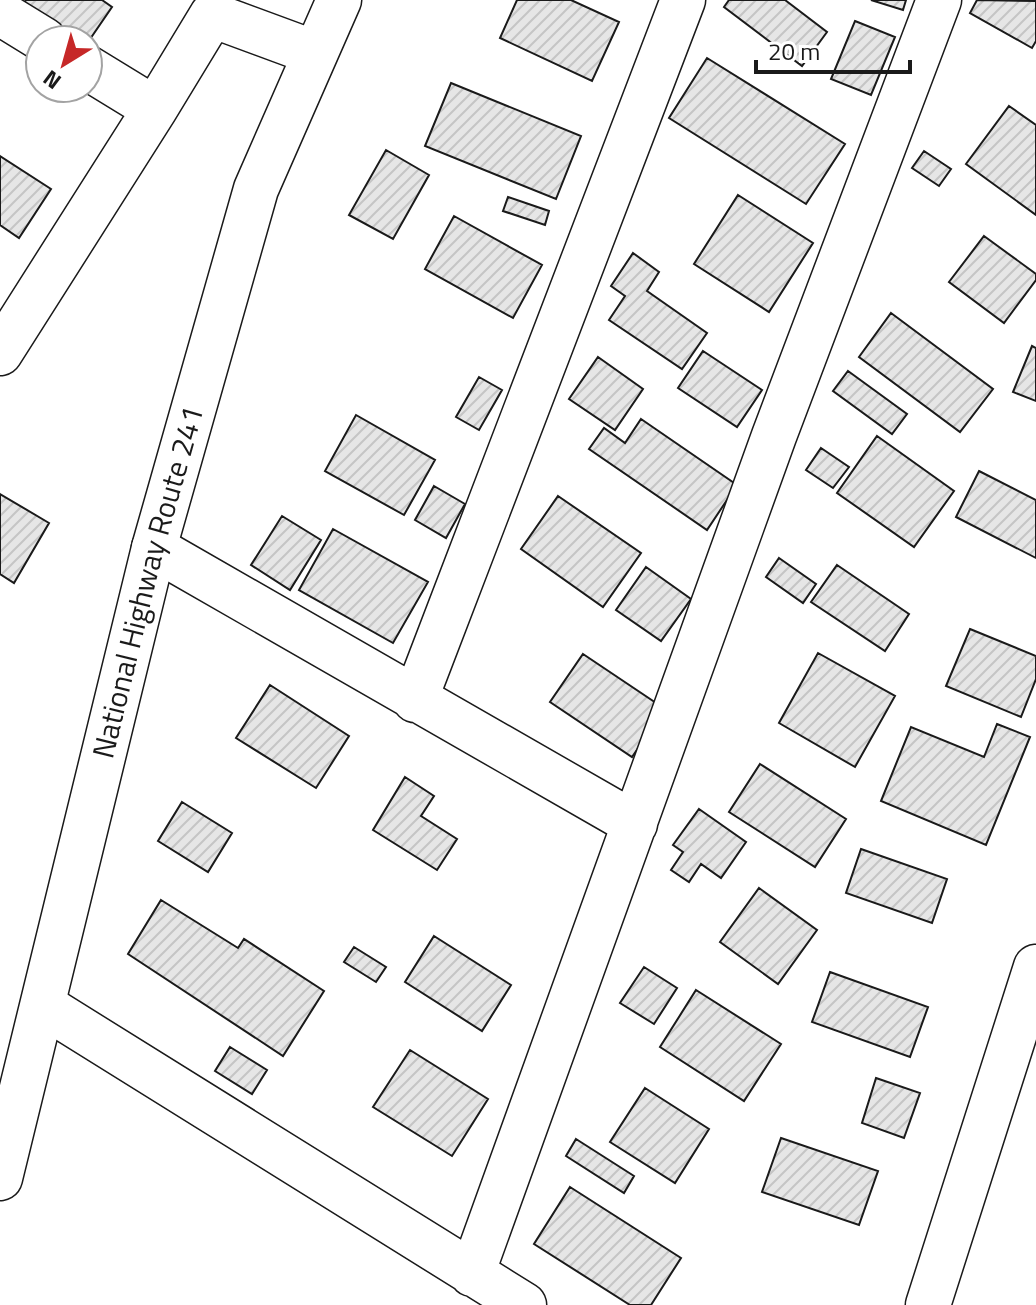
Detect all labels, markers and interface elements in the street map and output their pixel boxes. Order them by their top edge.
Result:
north arrow [24,24,104,104]
scale bar [756,24,910,74]
text: 20 m [768,33,820,69]
text: N [36,62,68,98]
street label: National Highway Route 241 [79,400,215,763]

